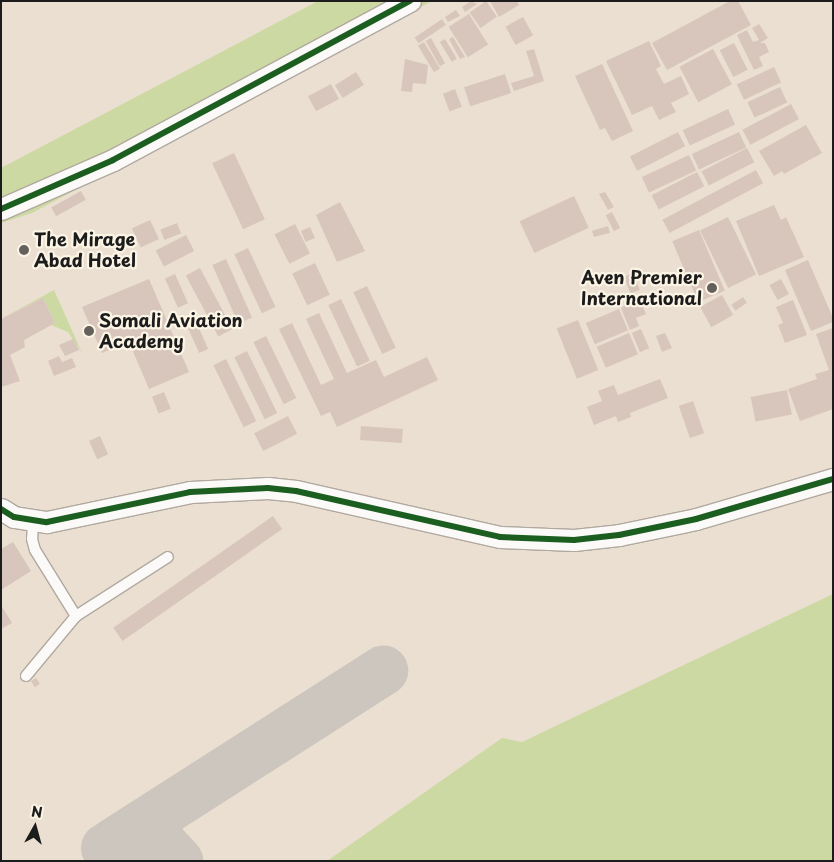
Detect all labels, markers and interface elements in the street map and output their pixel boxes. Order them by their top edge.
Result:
place label: The Mirage Abad Hotel [34,229,138,272]
marker: The Mirage Abad Hotel [18,244,30,256]
place label: Aven Premier International [581,267,702,310]
marker: Aven Premier International [706,282,718,294]
place label: Somali Aviation Academy [99,310,244,352]
marker: Somali Aviation Academy [83,325,95,337]
text: N [30,801,44,823]
north arrow [10,802,60,852]

